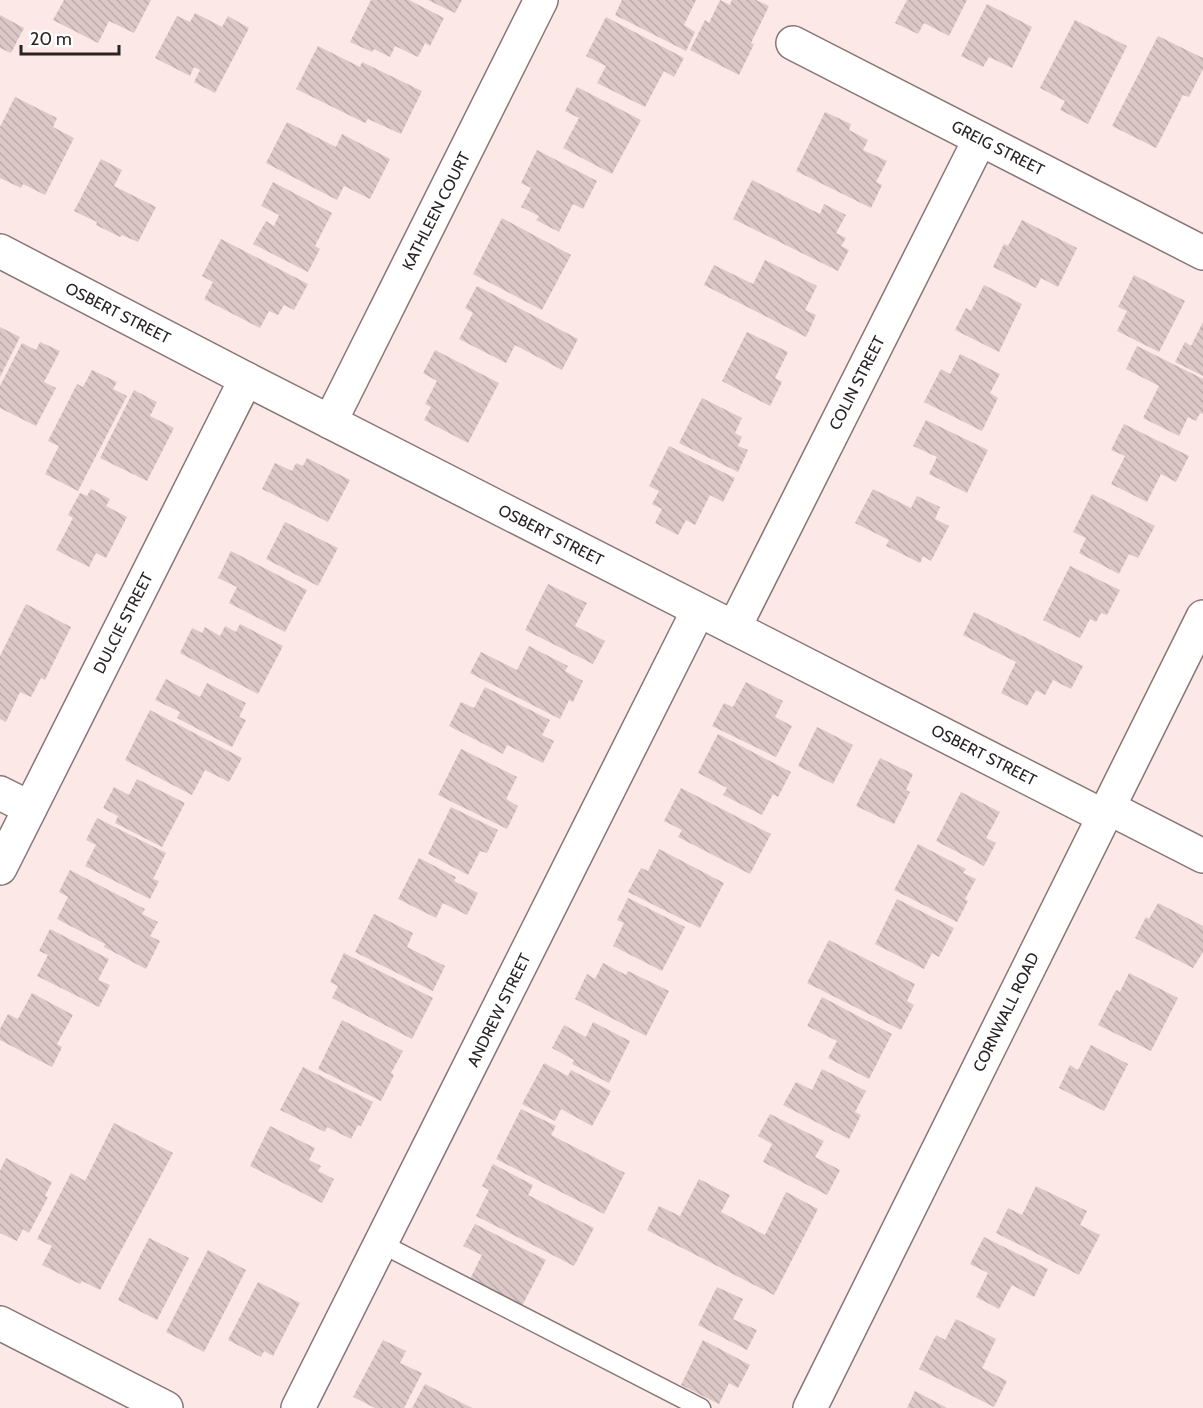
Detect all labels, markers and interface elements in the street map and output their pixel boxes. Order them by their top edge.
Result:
scale bar [21,18,118,56]
text: 20 m [30,28,72,50]
street label: GREIG STREET [948,116,1048,180]
street label: KATHLEEN COURT [398,148,474,273]
street label: OSBERT STREET [62,278,174,348]
street label: COLIN STREET [825,333,889,433]
street label: OSBERT STREET [495,500,607,570]
street label: DULCIE STREET [89,569,157,677]
street label: OSBERT STREET [928,720,1040,790]
street label: CORNWALL ROAD [969,949,1043,1075]
street label: ANDREW STREET [463,950,535,1070]

